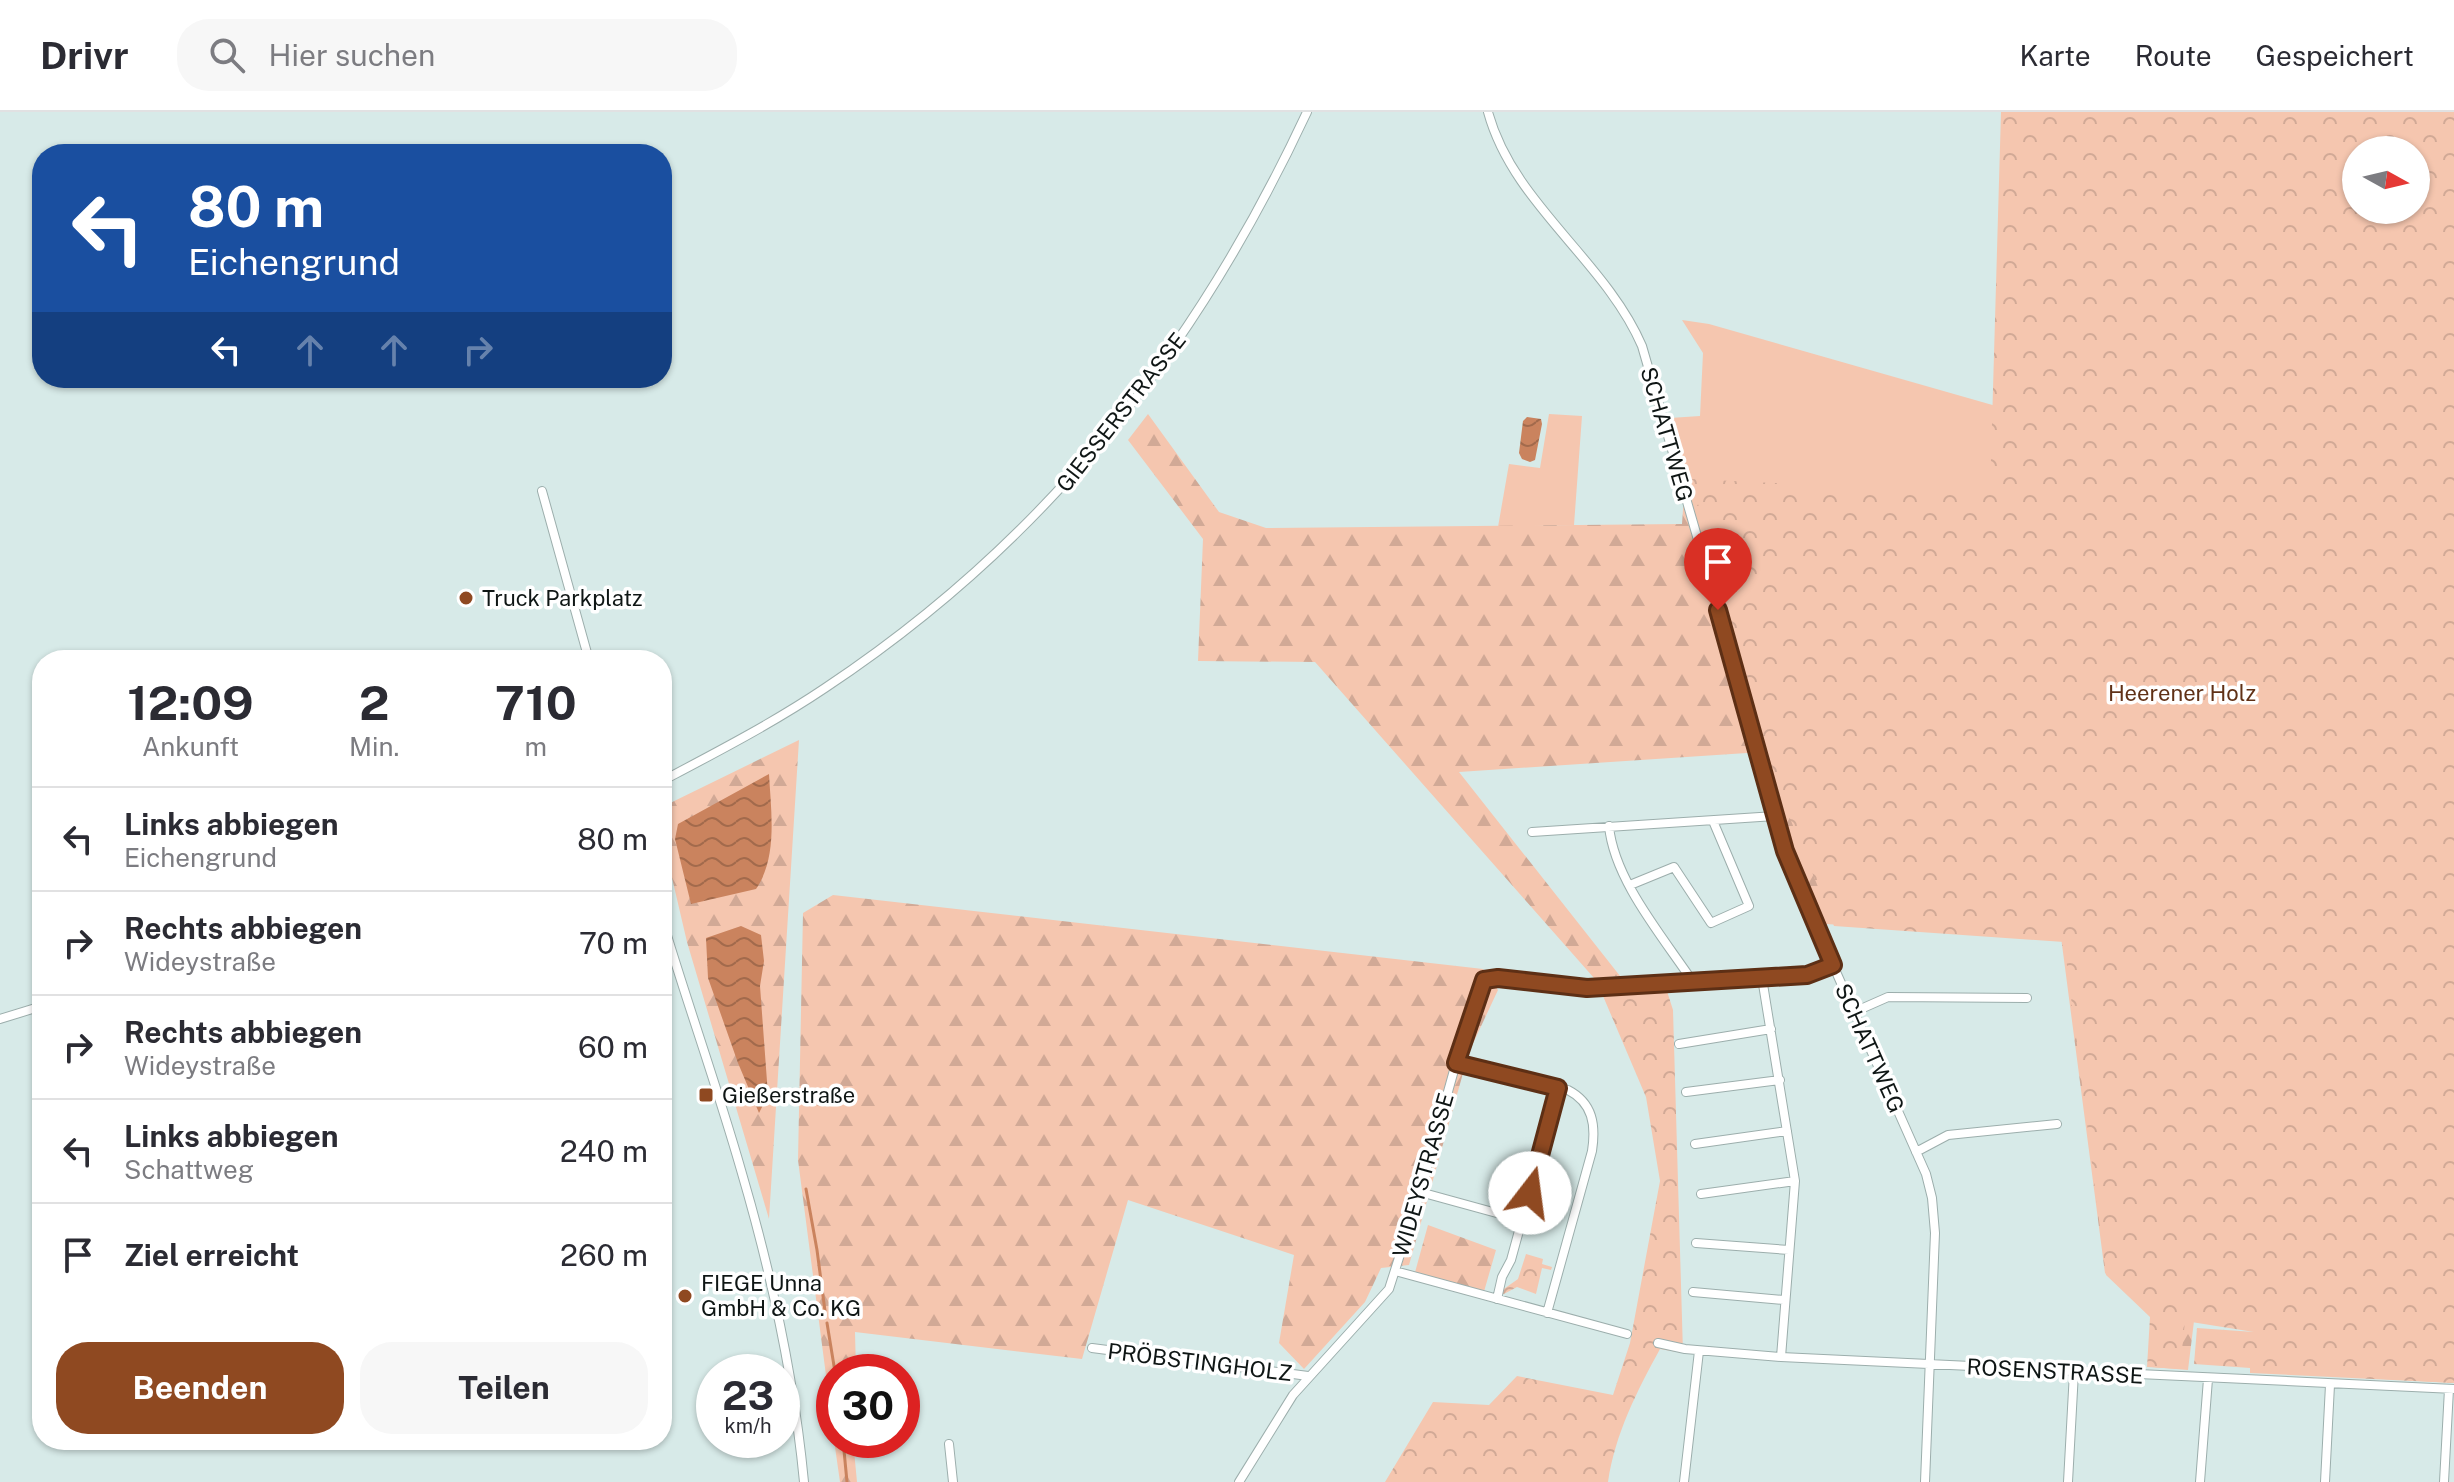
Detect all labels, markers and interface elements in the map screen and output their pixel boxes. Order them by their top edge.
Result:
search box [177,19,737,91]
text: Drivr [40,33,129,78]
icon: search [205,33,249,77]
text: Hier suchen [269,37,435,73]
text: Karte [2019,39,2091,72]
text: Route [2135,39,2212,72]
text: Gespeichert [2256,39,2414,72]
north arrow [2342,136,2430,224]
map controls [2342,136,2430,224]
text: 80 m [188,174,324,240]
icon: left [56,176,160,280]
text: Eichengrund [188,241,400,283]
street label: GIESSERSTRASSE [1051,327,1191,497]
icon: left [204,328,248,372]
icon: ahead [288,328,332,372]
icon: ahead [372,328,416,372]
icon: right [456,328,500,372]
street label: SCHATTWEG [1635,364,1699,504]
pin [1684,528,1752,610]
icon: arrive [1696,540,1740,584]
place label: Truck Parkplatz [482,585,643,611]
marker: Truck Parkplatz [457,589,475,607]
text: 12:09 [127,674,254,731]
text: 2 [359,674,389,731]
text: 710 [495,674,577,731]
park label: Heerener Holz [2108,680,2256,706]
text: Ankunft [142,731,239,762]
text: Min. [349,731,399,762]
text: m [524,731,547,762]
text: Links abbiegen [124,806,339,842]
icon: left [56,817,100,861]
text: 80 m [577,821,648,857]
text: Eichengrund [124,842,277,873]
text: Rechts abbiegen [124,910,362,946]
icon: right [56,921,100,965]
text: 70 m [579,925,648,961]
text: Wideystraße [124,946,276,977]
street label: SCHATTWEG [1830,980,1910,1116]
text: Rechts abbiegen [124,1014,362,1050]
icon: right [56,1025,100,1069]
text: 60 m [578,1029,648,1065]
text: Wideystraße [124,1050,276,1081]
place label: Gießerstraße [722,1082,855,1108]
marker: Gießerstraße [697,1086,715,1104]
street label: WIDEYSTRASSE [1387,1090,1459,1260]
text: Links abbiegen [124,1118,339,1154]
icon: left [56,1129,100,1173]
text: 240 m [560,1133,648,1169]
position arrow [1488,1151,1572,1235]
text: Schattweg [124,1154,254,1185]
icon: arrive [56,1233,100,1277]
text: Ziel erreicht [124,1237,299,1273]
text: 260 m [560,1237,648,1273]
place label: FIEGE Unna GmbH & Co. KG [701,1270,861,1321]
marker: FIEGE Unna GmbH & Co. KG [676,1287,694,1305]
street label: PRÖBSTINGHOLZ [1106,1337,1294,1386]
button: Beenden [56,1342,344,1434]
button: Teilen [360,1342,648,1434]
street label: ROSENSTRASSE [1966,1353,2144,1389]
speed limit sign: 30 [816,1354,920,1458]
text: 23 [722,1372,774,1419]
text: km/h [724,1414,772,1438]

